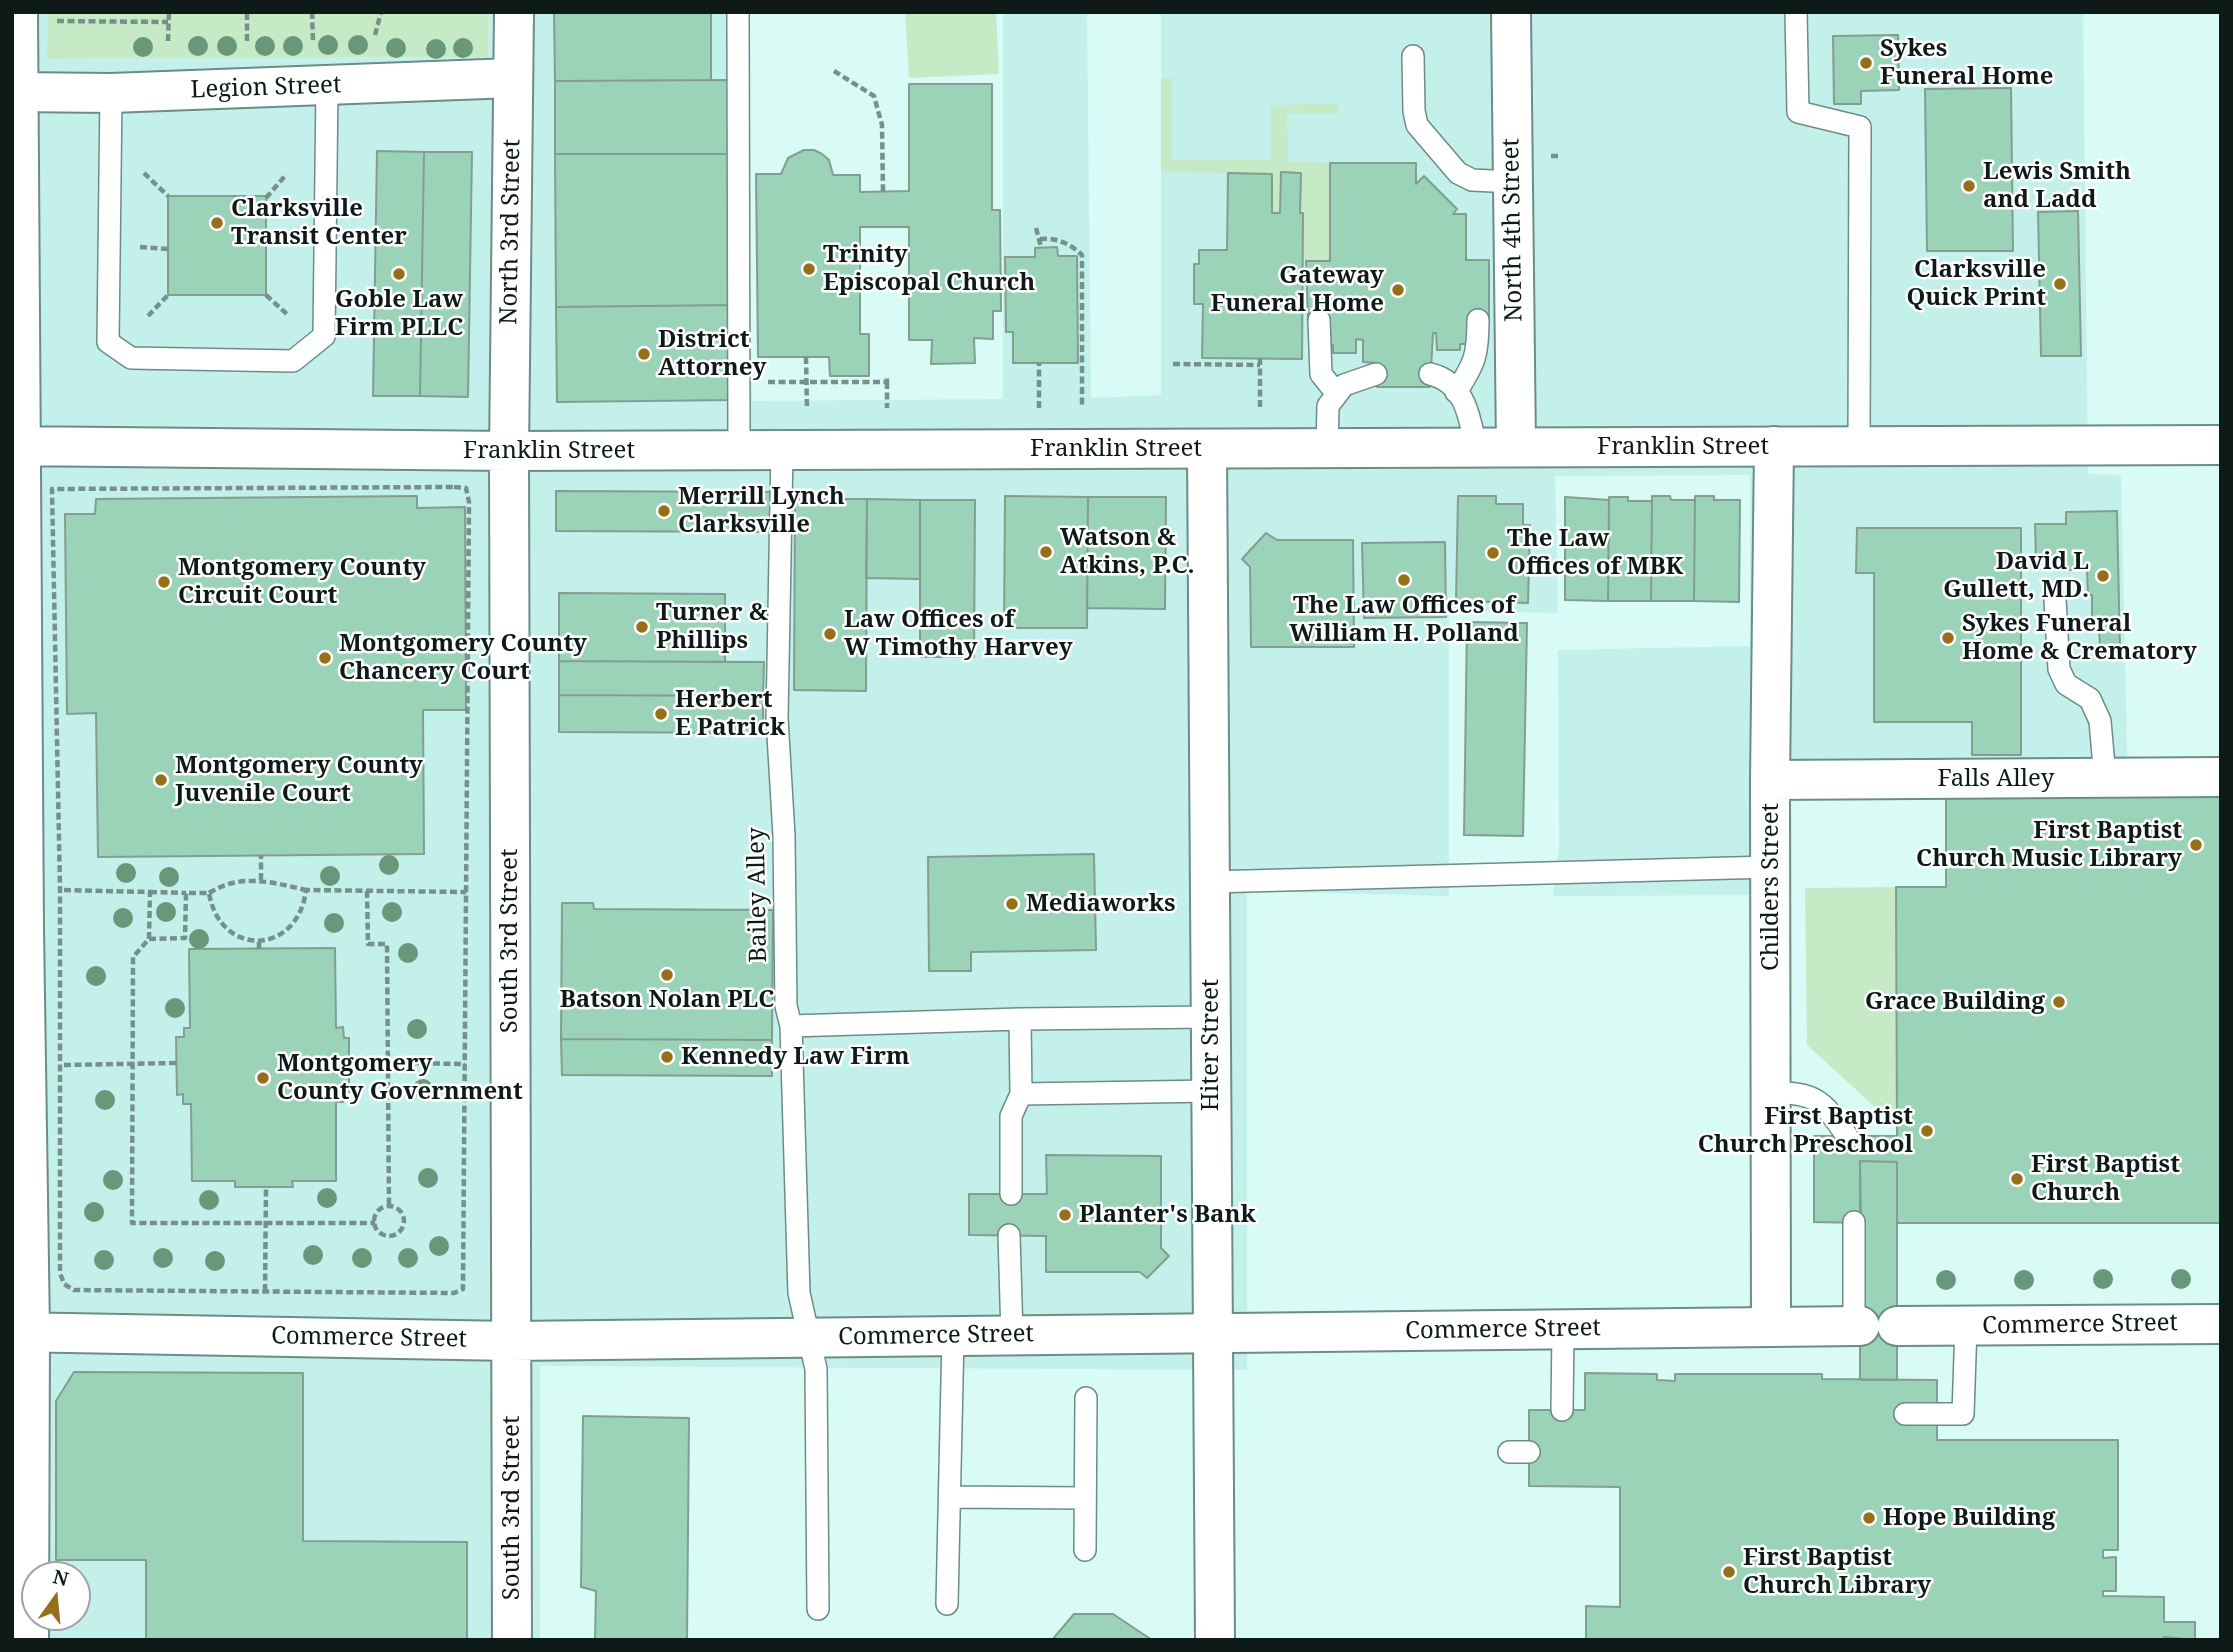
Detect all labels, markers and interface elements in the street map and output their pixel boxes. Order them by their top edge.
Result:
place label: Sykes Funeral Home [1880,35,2054,91]
marker: Sykes Funeral Home [1858,55,1874,71]
street label: Legion Street [190,71,342,105]
street label: North 4th Street [1497,138,1529,322]
street label: North 3rd Street [495,139,527,325]
place label: Lewis Smith and Ladd [1983,158,2131,214]
marker: Lewis Smith and Ladd [1961,178,1977,194]
place label: Clarksville Transit Center [231,195,407,251]
marker: Clarksville Transit Center [209,215,225,231]
place label: Trinity Episcopal Church [823,241,1035,297]
place label: Clarksville Quick Print [1906,256,2046,312]
marker: Trinity Episcopal Church [801,261,817,277]
place label: Gateway Funeral Home [1210,262,1384,318]
marker: Goble Law Firm PLLC [391,266,407,282]
marker: Clarksville Quick Print [2052,276,2068,292]
marker: Gateway Funeral Home [1390,282,1406,298]
place label: Goble Law Firm PLLC [335,286,463,342]
place label: District Attorney [658,326,766,382]
marker: District Attorney [636,346,652,362]
street label: Franklin Street [1597,433,1769,461]
street label: Franklin Street [1030,435,1202,463]
street label: Franklin Street [463,437,635,465]
place label: Merrill Lynch Clarksville [678,483,845,539]
marker: Merrill Lynch Clarksville [656,503,672,519]
place label: Watson & Atkins, P.C. [1060,524,1194,580]
place label: The Law Offices of MBK [1507,525,1683,581]
marker: Watson & Atkins, P.C. [1038,544,1054,560]
marker: The Law Offices of MBK [1485,545,1501,561]
place label: David L Gullett, MD. [1943,548,2089,604]
place label: Montgomery County Circuit Court [178,554,426,610]
marker: David L Gullett, MD. [2095,568,2111,584]
marker: The Law Offices of William H. Polland [1396,572,1412,588]
marker: Montgomery County Circuit Court [156,574,172,590]
place label: The Law Offices of William H. Polland [1289,592,1519,648]
place label: Turner & Phillips [656,599,768,655]
place label: Law Offices of W Timothy Harvey [844,606,1073,662]
place label: Sykes Funeral Home & Crematory [1962,610,2197,666]
marker: Turner & Phillips [634,619,650,635]
marker: Law Offices of W Timothy Harvey [822,626,838,642]
place label: Montgomery County Chancery Court [339,630,587,686]
marker: Sykes Funeral Home & Crematory [1940,630,1956,646]
marker: Montgomery County Chancery Court [317,650,333,666]
place label: Herbert E Patrick [675,686,785,742]
marker: Herbert E Patrick [653,706,669,722]
place label: Montgomery County Juvenile Court [175,752,423,808]
street label: Falls Alley [1938,765,2054,793]
marker: Montgomery County Juvenile Court [153,772,169,788]
street label: Childers Street [1757,803,1785,971]
place label: First Baptist Church Music Library [1916,817,2182,873]
street label: Bailey Alley [742,827,774,963]
marker: First Baptist Church Music Library [2188,837,2204,853]
street label: South 3rd Street [496,849,524,1033]
place label: Mediaworks [1026,890,1176,918]
marker: Mediaworks [1004,896,1020,912]
marker: Batson Nolan PLC [659,967,675,983]
street label: Hiter Street [1197,979,1225,1111]
place label: Batson Nolan PLC [560,986,774,1014]
place label: Grace Building [1865,988,2045,1016]
marker: Grace Building [2051,994,2067,1010]
place label: Kennedy Law Firm [681,1043,910,1071]
marker: Kennedy Law Firm [659,1049,675,1065]
place label: Montgomery County Government [277,1050,523,1106]
marker: Montgomery County Government [255,1070,271,1086]
place label: First Baptist Church Preschool [1698,1103,1913,1159]
marker: First Baptist Church Preschool [1919,1123,1935,1139]
place label: First Baptist Church [2031,1151,2180,1207]
marker: First Baptist Church [2009,1171,2025,1187]
place label: Planter's Bank [1079,1201,1256,1229]
marker: Planter's Bank [1057,1207,1073,1223]
street label: Commerce Street [1982,1309,2178,1341]
street label: Commerce Street [1405,1314,1601,1346]
street label: Commerce Street [838,1320,1034,1352]
street label: Commerce Street [271,1322,467,1354]
street label: South 3rd Street [498,1416,526,1600]
place label: Hope Building [1883,1504,2055,1532]
marker: Hope Building [1861,1510,1877,1526]
place label: First Baptist Church Library [1743,1544,1931,1600]
north arrow [21,1561,91,1631]
text: N [50,1563,72,1592]
marker: First Baptist Church Library [1721,1564,1737,1580]

